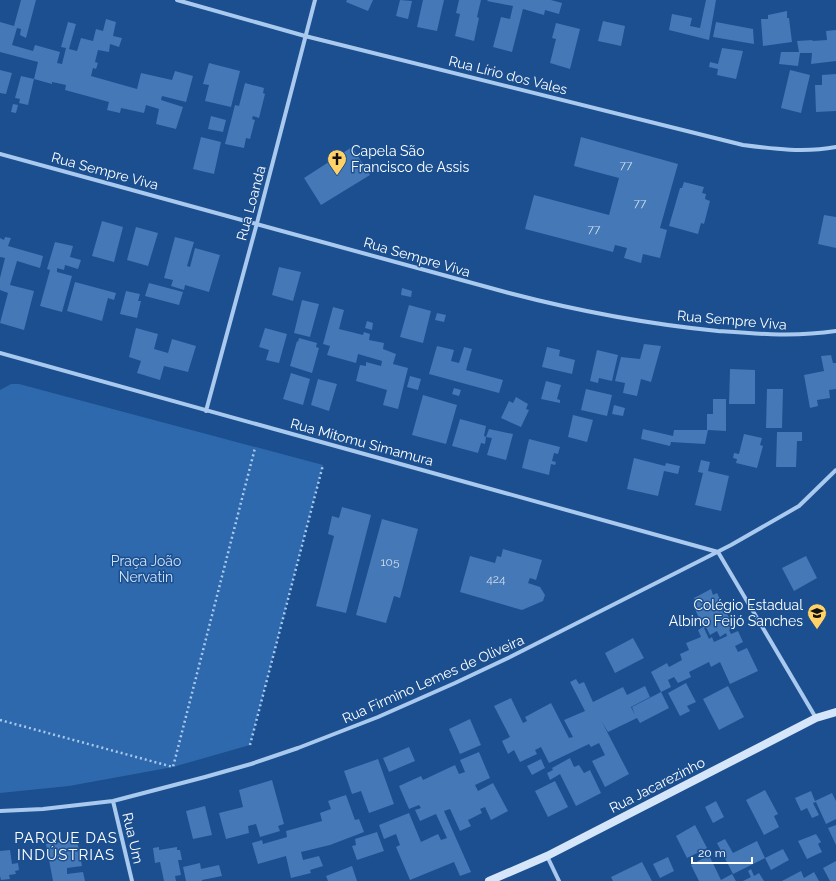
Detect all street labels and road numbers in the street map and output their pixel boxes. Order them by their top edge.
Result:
street label: Rua Lírio dos Vales [447,53,569,98]
street label: Rua Sempre Viva [50,149,160,193]
street label: Rua Loanda [233,164,269,242]
street label: Rua Sempre Viva [362,234,472,280]
street label: Rua Sempre Viva [676,307,788,333]
street label: Rua Mitomu Simamura [289,415,435,469]
street label: Rua Firmino Lemes de Oliveira [340,632,526,726]
street label: Rua Jacarezinho [607,754,707,816]
street label: Rua Um [119,811,147,865]

